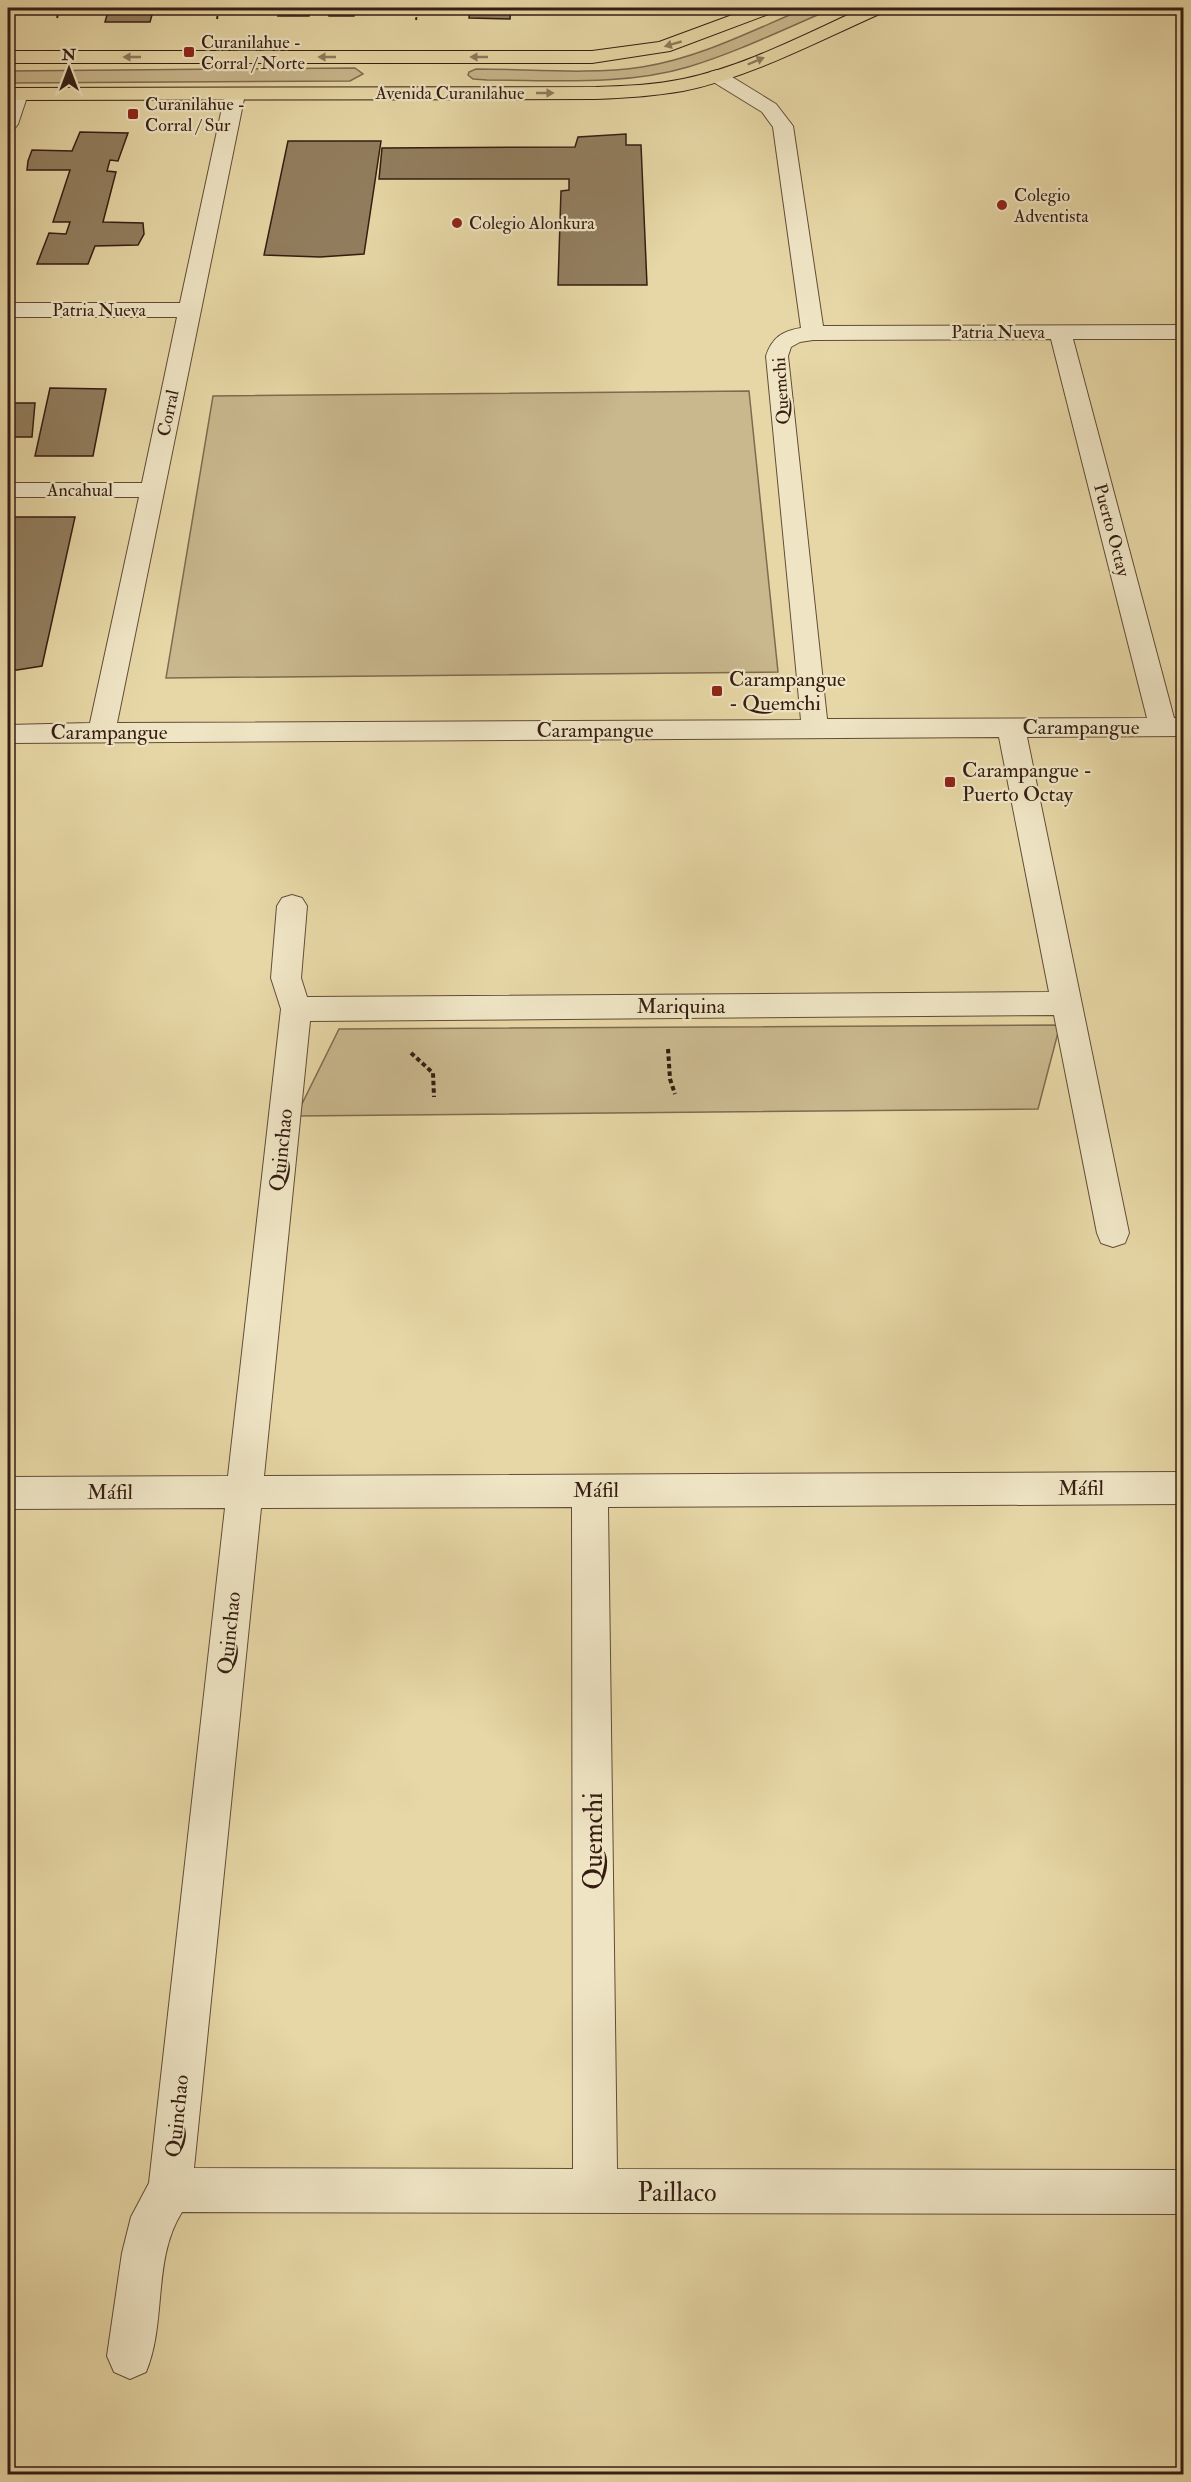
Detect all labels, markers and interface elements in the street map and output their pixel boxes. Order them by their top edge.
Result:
place label: Curanilahue - Corral / Norte [201,31,305,75]
north arrow [39,39,99,99]
one-way arrow [664,40,682,49]
text: N [61,45,77,65]
marker: Curanilahue - Corral / Norte [182,45,196,59]
one-way arrow [122,52,141,62]
one-way arrow [317,52,336,62]
one-way arrow [470,52,489,62]
one-way arrow [748,56,766,66]
street label: Avenida Curanilahue [375,82,525,105]
one-way arrow [535,88,554,98]
place label: Curanilahue - Corral / Sur [145,93,245,137]
marker: Curanilahue - Corral / Sur [126,107,140,121]
place label: Colegio Adventista [1013,184,1089,228]
marker: Colegio Adventista [995,198,1009,212]
place label: Colegio Alonkura [469,212,595,235]
marker: Colegio Alonkura [450,216,464,230]
street label: Patria Nueva [52,299,146,322]
street label: Patria Nueva [951,321,1045,344]
street label: Quemchi [768,356,795,425]
street label: Corral [152,387,185,439]
street label: Ancahual [46,479,113,502]
street label: Puerto Octay [1088,481,1135,580]
place label: Carampangue - Quemchi [729,666,846,717]
marker: Carampangue - Quemchi [710,684,724,698]
street label: Carampangue [1023,714,1140,741]
street label: Carampangue [537,717,654,744]
street label: Carampangue [51,719,168,746]
place label: Carampangue - Puerto Octay [962,757,1092,808]
marker: Carampangue - Puerto Octay [943,775,957,789]
street label: Mariquina [637,993,726,1020]
street label: Quinchao [264,1107,299,1193]
street label: Máfil [1058,1475,1104,1502]
street label: Máfil [573,1477,619,1504]
street label: Máfil [87,1479,133,1506]
street label: Quinchao [212,1590,247,1676]
street label: Quemchi [578,1792,610,1890]
street label: Quinchao [160,2073,195,2159]
street label: Paillaco [637,2177,717,2209]

